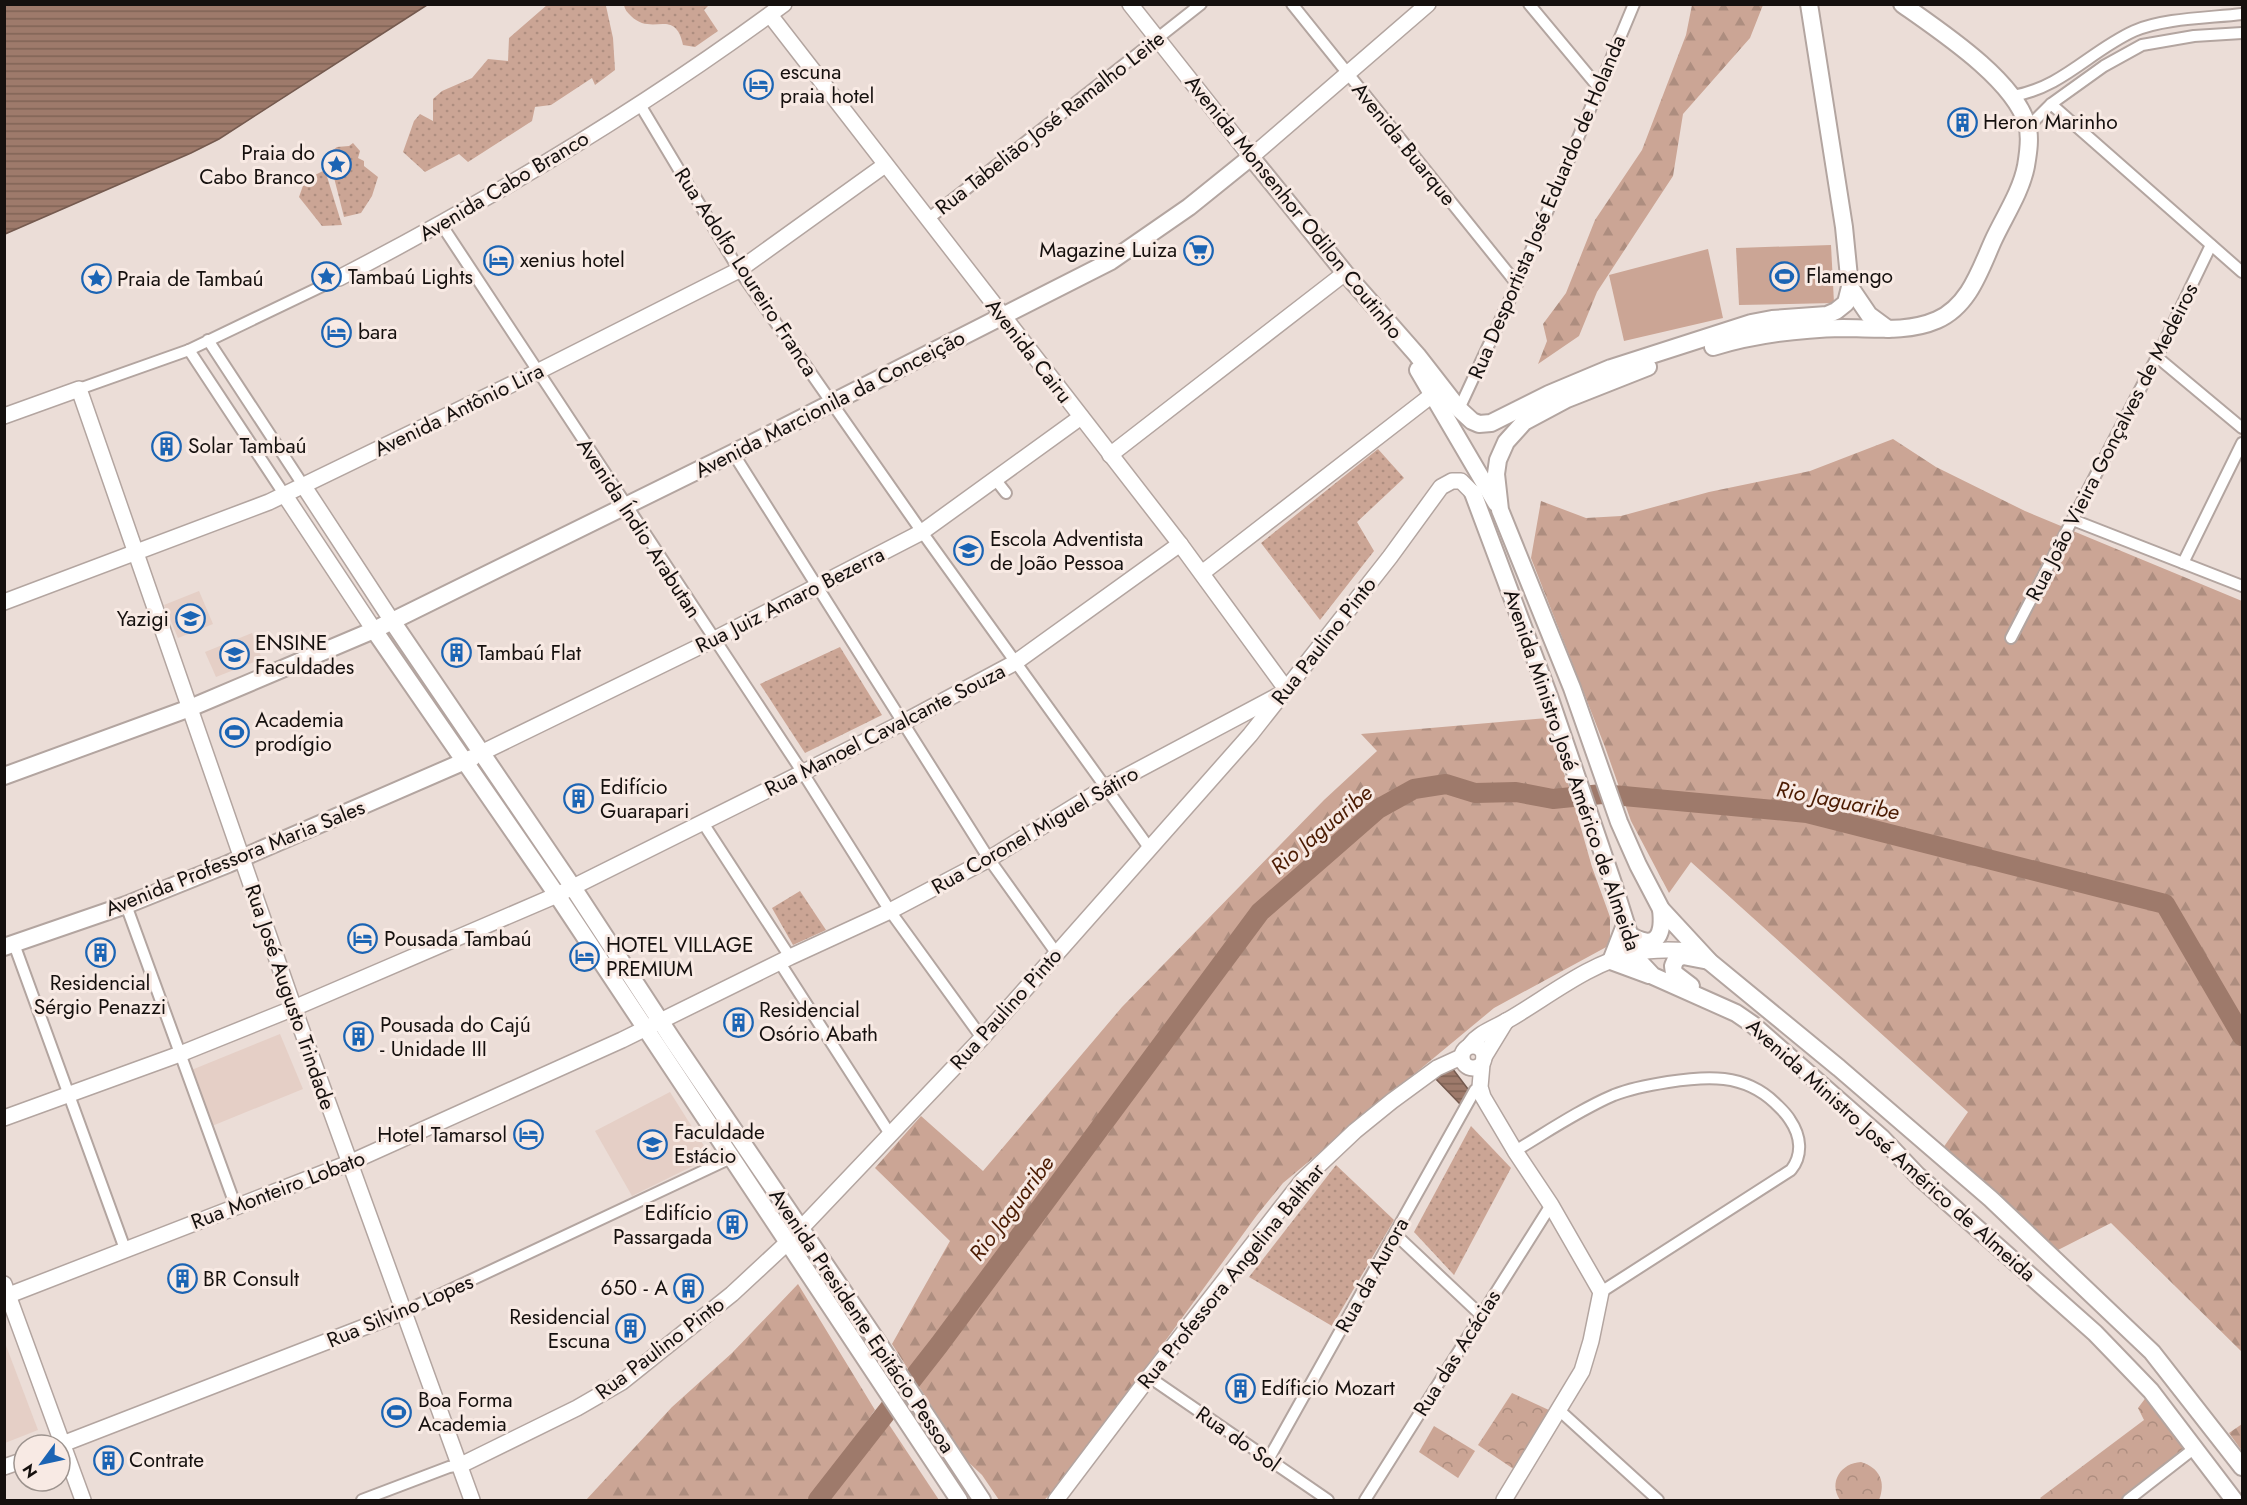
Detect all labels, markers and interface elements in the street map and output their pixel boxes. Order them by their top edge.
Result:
street label: Rua Tabelião José Ramalho Leite [929,24,1171,222]
street label: Rua Desportista José Eduardo de Holanda [1461,30,1633,384]
place label: escuna praia hotel [780,57,874,111]
hotel icon: escuna praia hotel [743,68,775,100]
street label: Avenida Monsenhor Odilon Coutinho [1178,69,1410,345]
street label: Avenida Buarque [1345,76,1463,212]
building icon: Heron Marinho [1946,106,1978,138]
place label: Heron Marinho [1983,107,2118,137]
street label: Avenida Cabo Branco [413,123,595,249]
place label: Praia do Cabo Branco [199,138,315,192]
place icon: Praia do Cabo Branco [320,149,352,181]
street label: Rua Adolfo Loureiro Franca [667,162,825,382]
supermarket icon: Magazine Luiza [1182,234,1214,266]
place label: Magazine Luiza [1039,235,1177,265]
hotel icon: xenius hotel [483,244,515,276]
place label: xenius hotel [520,245,625,275]
sports icon: Flamengo [1769,260,1801,292]
place icon: Tambaú Lights [311,261,343,293]
place label: Flamengo [1806,261,1893,291]
place label: Tambaú Lights [348,262,473,292]
place icon: Praia de Tambaú [80,263,112,295]
place label: Praia de Tambaú [117,264,264,294]
street label: Rua João Vieira Gonçalves de Medeiros [2018,278,2206,606]
street label: Avenida Cairu [979,292,1079,410]
hotel icon: bara [321,316,353,348]
place label: bara [358,317,397,347]
street label: Avenida Marcionila da Conceição [690,323,970,485]
street label: Avenida Antônio Lira [369,356,549,464]
building icon: Solar Tambaú [151,430,183,462]
place label: Solar Tambaú [188,431,307,461]
street label: Avenida Índio Arabutan [569,432,709,624]
place label: Escola Adventista de João Pessoa [990,524,1143,578]
school or university icon: Escola Adventista de João Pessoa [953,535,985,567]
street label: Rua Juiz Amaro Bezerra [690,539,890,661]
street label: Rua Paulino Pinto [1265,571,1383,711]
street label: Avenida Ministro José Américo de Almeida [1496,585,1648,955]
school or university icon: Yazigi [174,603,206,635]
place label: Yazigi [117,604,169,634]
place label: ENSINE Faculdades [255,628,354,682]
building icon: Tambaú Flat [440,637,472,669]
place label: Tambaú Flat [477,638,581,668]
school or university icon: ENSINE Faculdades [218,639,250,671]
street label: Rua Manoel Cavalcante Souza [760,656,1010,804]
place label: Academia prodígio [255,705,344,759]
sports icon: Academia prodígio [218,716,250,748]
street label: Rua Coronel Miguel Sátiro [926,758,1144,902]
place label: Edifício Guarapari [600,772,689,826]
water label: Rio Jaguaribe [1774,772,1902,828]
water label: Rio Jaguaribe [1263,777,1379,881]
building icon: Edifício Guarapari [563,783,595,815]
street label: Avenida Professora Maria Sales [101,792,369,924]
street label: Rua José Augusto Trindade [237,880,343,1114]
hotel icon: Pousada Tambaú [347,923,379,955]
place label: Pousada Tambaú [384,924,532,954]
place label: HOTEL VILLAGE PREMIUM [606,930,754,984]
building icon: Residencial Sérgio Penazzi [84,936,116,968]
hotel icon: HOTEL VILLAGE PREMIUM [569,941,601,973]
street label: Rua Paulino Pinto [943,941,1069,1077]
place label: Residencial Sérgio Penazzi [34,968,166,1022]
place label: Residencial Osório Abath [759,995,878,1049]
building icon: Residencial Osório Abath [722,1006,754,1038]
place label: Pousada do Cajú - Unidade III [380,1010,531,1064]
street label: Avenida Ministro José Américo de Almeida [1740,1012,2042,1288]
building icon: Pousada do Cajú - Unidade III [343,1021,375,1053]
place label: Faculdade Estácio [674,1117,765,1171]
hotel icon: Hotel Tamarsol [512,1119,544,1151]
place label: Hotel Tamarsol [377,1120,507,1150]
school or university icon: Faculdade Estácio [637,1128,669,1160]
street label: Rua Monteiro Lobato [187,1143,369,1237]
water label: Rio Jaguaribe [961,1149,1061,1267]
street label: Rua Professora Angelina Balthar [1130,1156,1332,1395]
street label: Avenida Presidente Epitácio Pessoa [762,1183,962,1459]
place label: Edifício Passargada [613,1198,712,1252]
building icon: Edifício Passargada [717,1209,749,1241]
street label: Rua da Aurora [1328,1212,1416,1338]
building icon: BR Consult [166,1263,198,1295]
place label: BR Consult [203,1264,299,1294]
street label: Rua Silvino Lopes [322,1267,478,1355]
building icon: 650 - A [673,1272,705,1304]
place label: 650 - A [601,1273,668,1303]
street label: Rua das Acácias [1406,1284,1508,1422]
street label: Rua Paulino Pinto [589,1289,731,1407]
place label: Residencial Escuna [509,1302,610,1356]
building icon: Residencial Escuna [615,1313,647,1345]
building icon: Edíficio Mozart [1224,1372,1256,1404]
place label: Edíficio Mozart [1261,1373,1395,1403]
place label: Boa Forma Academia [418,1385,513,1439]
sports icon: Boa Forma Academia [381,1396,413,1428]
street label: Rua do Sol [1190,1399,1286,1479]
north arrow [12,1433,72,1493]
building icon: Contrate [92,1444,124,1476]
place label: Contrate [129,1445,204,1475]
text: N [17,1459,43,1482]

